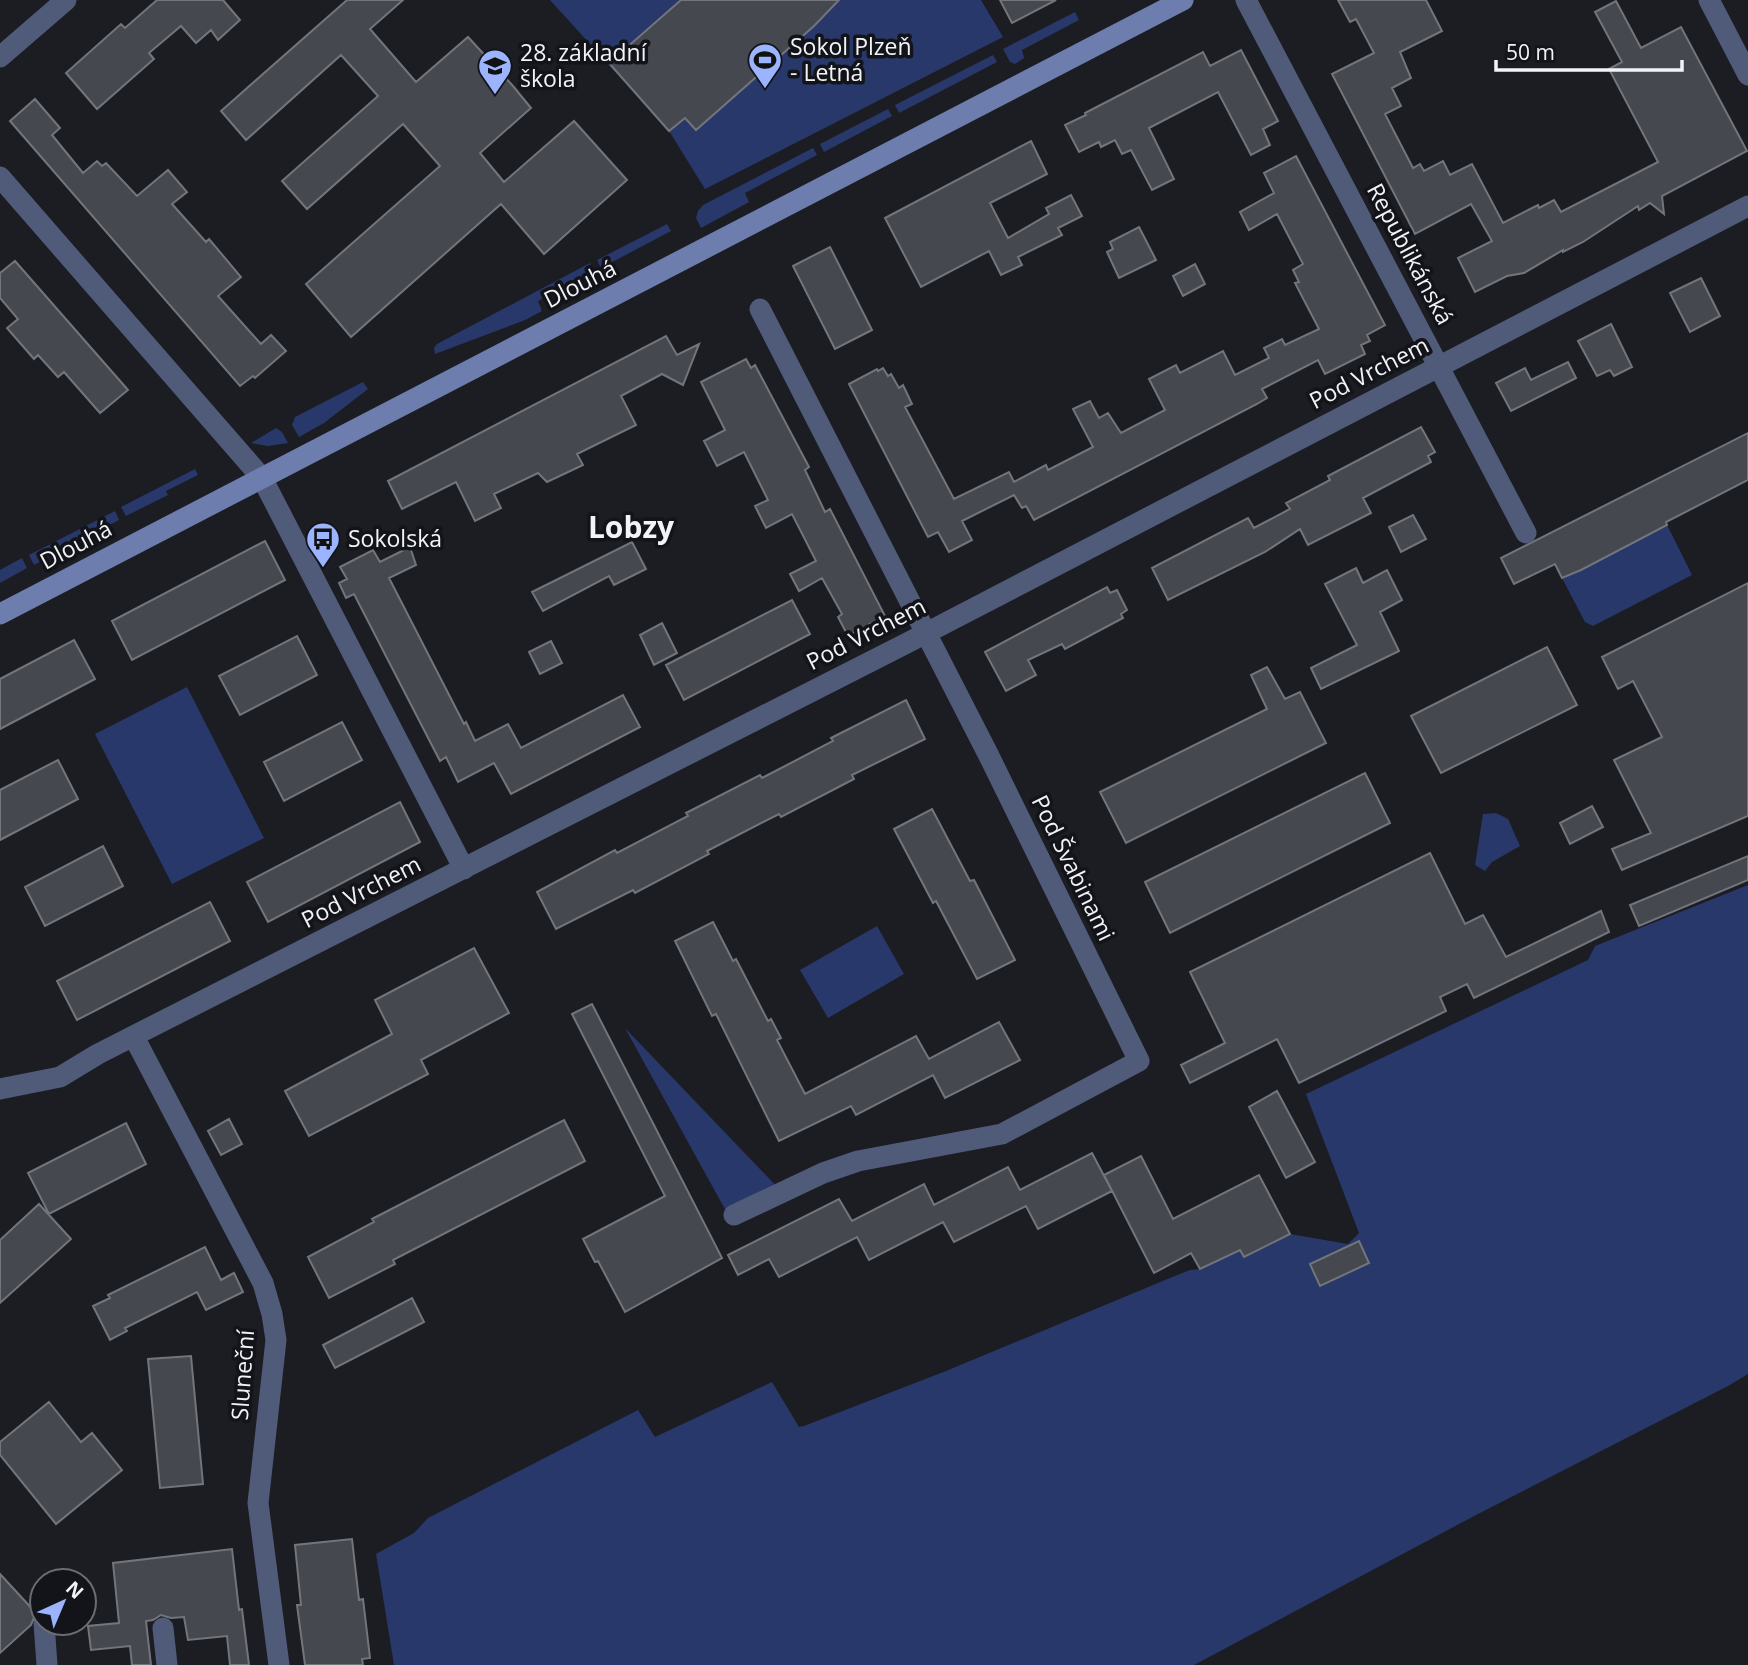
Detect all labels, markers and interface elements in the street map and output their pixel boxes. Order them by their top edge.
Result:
scale bar [1496,28,1682,72]
place label: Sokol Plzeň - Letná [790,30,912,88]
place label: 28. základní škola [520,36,648,94]
text: 50 m [1506,38,1555,66]
sports icon: Sokol Plzeň - Letná [746,41,784,90]
school or university icon: 28. základní škola [476,47,514,96]
street label: Republikánská [1360,177,1462,330]
street label: Dlouhá [538,251,621,315]
street label: Pod Vrchem [1303,328,1434,416]
district label: Lobzy [588,506,675,547]
street label: Dlouhá [34,512,117,576]
bus stop icon: Sokolská [304,520,342,569]
place label: Sokolská [348,522,442,554]
street label: Pod Vrchem [800,589,931,677]
street label: Pod Švabinami [1025,789,1123,946]
street label: Pod Vrchem [295,847,426,935]
street label: Sluneční [223,1328,261,1421]
north arrow [28,1567,98,1637]
text: N [60,1575,89,1604]

